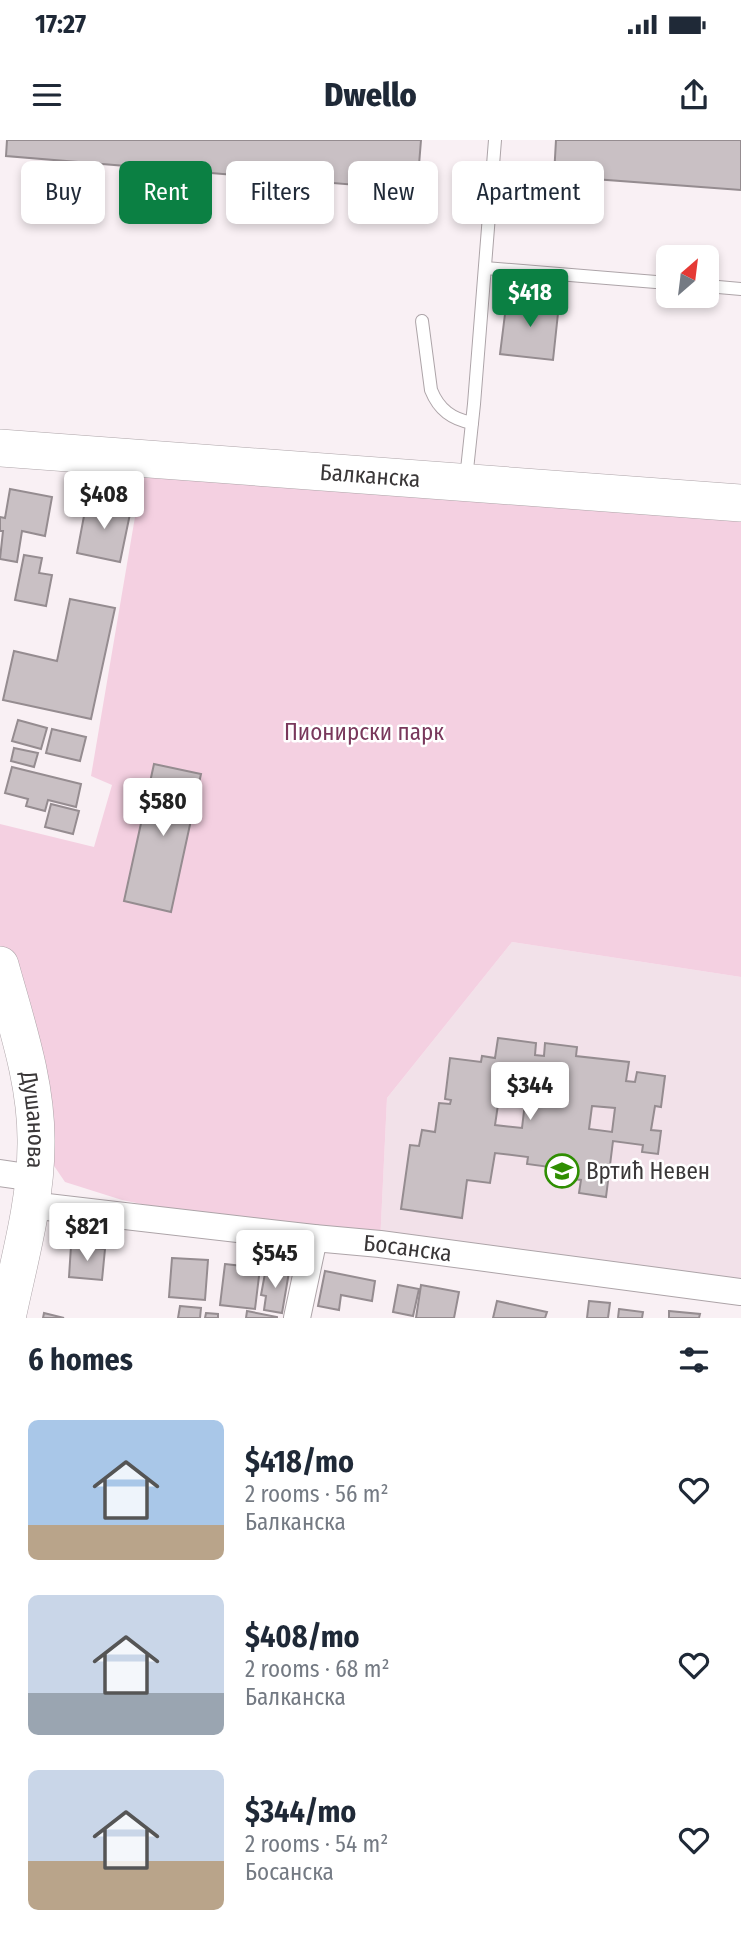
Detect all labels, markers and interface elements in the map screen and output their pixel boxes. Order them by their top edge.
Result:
text: 17:27 [35,9,86,40]
icon: menu [28,76,66,114]
text: Dwello [324,76,417,114]
icon: share [675,76,713,114]
chip: Buy [21,161,105,224]
chip: Rent [119,161,212,224]
chip: Filters [226,161,334,224]
chip: New [348,161,438,224]
chip: Apartment [452,161,604,224]
north arrow [656,245,719,308]
map controls [656,245,719,308]
pin: $418 [489,270,571,329]
text: $418 [508,278,552,306]
street label: Балканска [319,458,421,493]
pin: $408 [63,472,145,531]
text: $408 [80,480,128,508]
park label: Пионирски парк [284,718,444,746]
pin: $580 [122,778,204,838]
text: $580 [139,787,187,815]
pin: $344 [489,1062,571,1122]
street label: Душанова [14,1068,50,1169]
text: $344 [507,1071,553,1099]
school or university icon: Вртић Невен [543,1152,581,1190]
place label: Вртић Невен [586,1157,710,1185]
pin: $821 [46,1204,128,1263]
text: $821 [65,1212,109,1240]
street label: Босанска [362,1229,454,1267]
pin: $545 [234,1230,316,1290]
text: $545 [252,1239,298,1267]
icon: filters [675,1341,713,1379]
text: 6 homes [28,1342,133,1378]
text: $418/mo [245,1444,354,1480]
icon: home [84,1448,168,1532]
icon: heart [675,1471,713,1509]
text: 2 rooms · 56 m² [245,1480,389,1508]
text: Балканска [245,1508,346,1536]
text: $408/mo [245,1619,360,1655]
icon: home [84,1623,168,1707]
icon: heart [675,1646,713,1684]
text: 2 rooms · 68 m² [245,1655,390,1683]
text: Балканска [245,1683,346,1711]
text: $344/mo [245,1794,356,1830]
icon: home [84,1798,168,1882]
icon: heart [675,1821,713,1859]
text: 2 rooms · 54 m² [245,1830,388,1858]
text: Босанска [245,1858,334,1886]

